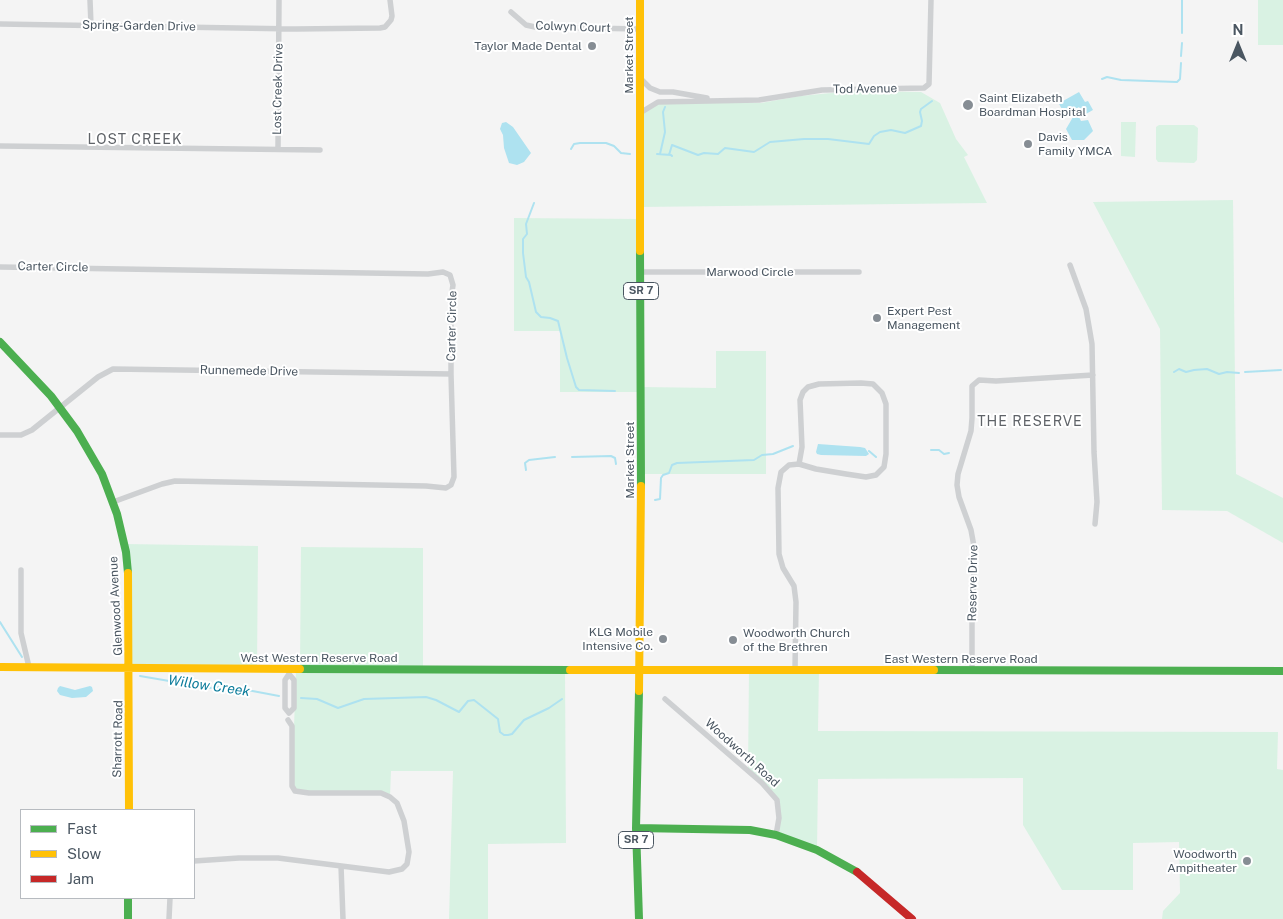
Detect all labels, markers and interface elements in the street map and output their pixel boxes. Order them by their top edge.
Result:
street label: Market Street [622,16,636,94]
street label: Spring-Garden Drive [82,18,196,34]
street label: Colwyn Court [535,18,611,36]
north arrow [1213,20,1263,70]
text: N [1233,22,1243,38]
place label: Taylor Made Dental [474,39,582,53]
marker: Taylor Made Dental [586,40,598,52]
street label: Lost Creek Drive [270,43,286,135]
street label: Tod Avenue [833,81,897,97]
place label: Saint Elizabeth Boardman Hospital [979,91,1086,119]
marker: Saint Elizabeth Boardman Hospital [961,98,975,112]
place label: Davis Family YMCA [1038,130,1112,158]
district label: LOST CREEK [86,132,184,148]
marker: Davis Family YMCA [1022,138,1034,150]
street label: Carter Circle [18,259,88,275]
street label: Marwood Circle [706,265,794,279]
road number: SR 7 [624,282,658,300]
street label: Carter Circle [444,291,460,361]
place label: Expert Pest Management [887,304,960,332]
marker: Expert Pest Management [871,312,883,324]
street label: Runnemede Drive [200,363,298,379]
district label: THE RESERVE [976,414,1084,430]
street label: Market Street [623,421,637,499]
street label: Reserve Drive [965,545,981,621]
street label: Glenwood Avenue [106,556,126,656]
place label: KLG Mobile Intensive Co. [582,625,653,653]
place label: Woodworth Church of the Brethren [743,626,850,654]
marker: KLG Mobile Intensive Co. [657,633,669,645]
marker: Woodworth Church of the Brethren [727,634,739,646]
street label: West Western Reserve Road [240,651,398,665]
street label: East Western Reserve Road [884,652,1038,666]
water label: Willow Creek [167,672,251,700]
street label: Sharrott Road [110,700,126,778]
street label: Woodworth Road [702,716,782,790]
legend [20,809,195,899]
text: Fast [67,820,97,837]
road number: SR 7 [618,832,654,848]
text: Slow [67,845,101,862]
place label: Woodworth Ampitheater [1167,847,1237,875]
marker: Woodworth Ampitheater [1241,855,1253,867]
text: Jam [67,870,94,887]

